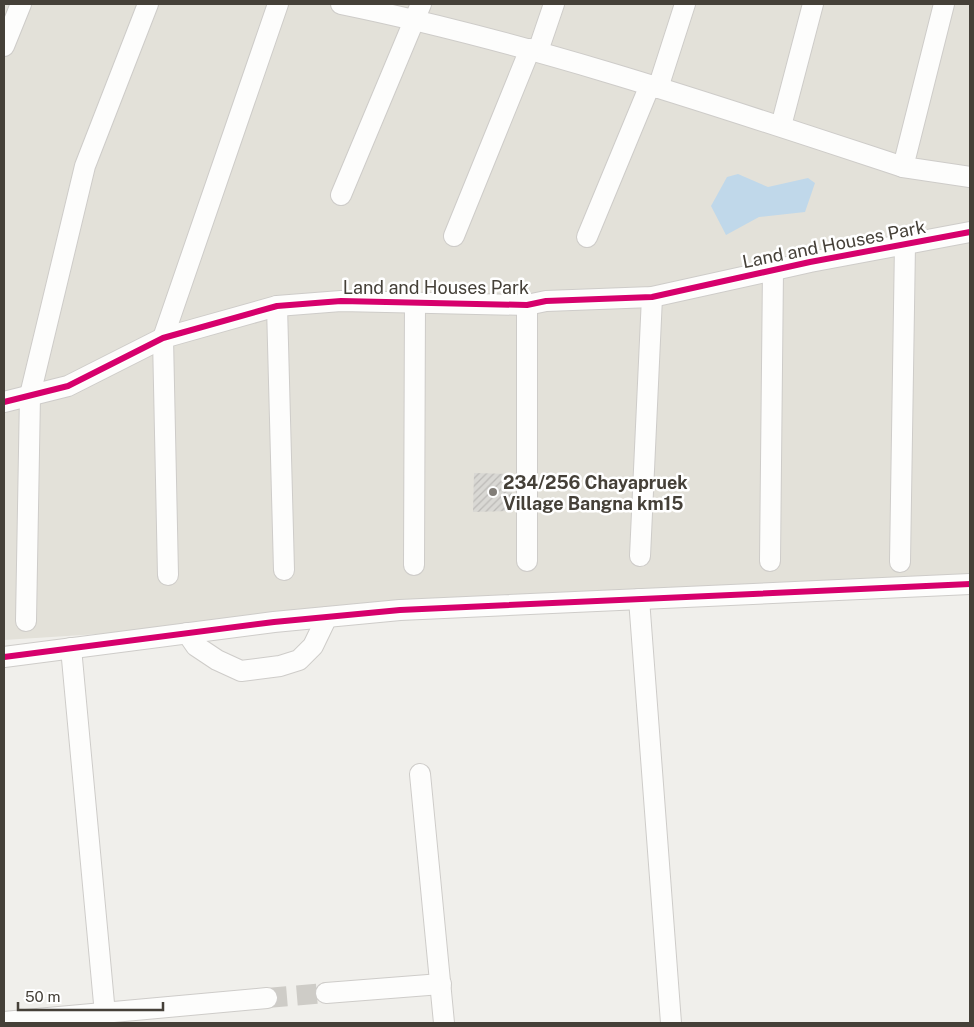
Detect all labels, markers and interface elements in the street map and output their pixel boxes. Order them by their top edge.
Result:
street label: Land and Houses Park [741,216,927,272]
street label: Land and Houses Park [343,277,529,298]
place label: 234/256 Chayapruek Village Bangna km15 [503,472,688,514]
marker: 234/256 Chayapruek Village Bangna km15 [487,486,499,498]
scale bar [18,980,162,1012]
text: 50 m [25,988,60,1005]

